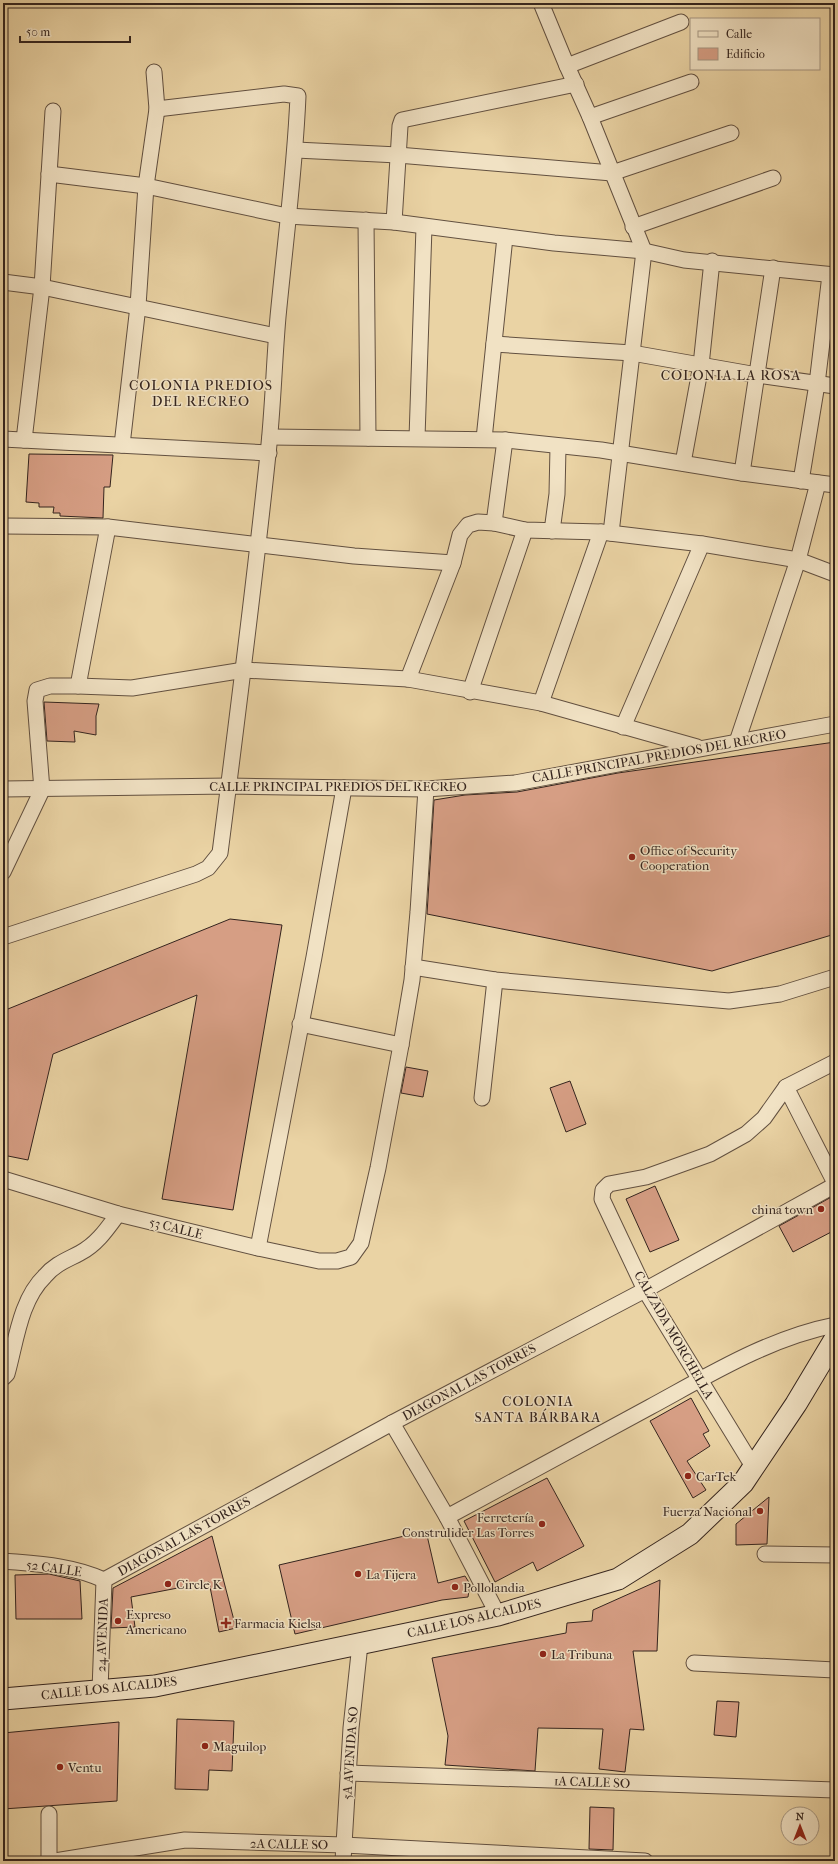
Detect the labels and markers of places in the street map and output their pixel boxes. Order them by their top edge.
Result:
place label: Office of Security Cooperation [640,843,738,873]
marker: Office of Security Cooperation [627,852,637,862]
place label: china town [752,1202,813,1217]
marker: china town [816,1204,826,1214]
place label: CarTek [696,1469,737,1484]
marker: CarTek [683,1471,693,1481]
place label: Fuerza Nacional [662,1504,752,1519]
marker: Fuerza Nacional [755,1506,765,1516]
place label: Ferretería Construlider Las Torres [402,1510,535,1540]
marker: Ferretería Construlider Las Torres [537,1519,547,1529]
place label: La Tijera [366,1567,417,1582]
marker: La Tijera [353,1569,363,1579]
place label: Circle K [176,1577,222,1592]
marker: Circle K [163,1579,173,1589]
place label: Pollolandia [463,1580,526,1595]
marker: Pollolandia [450,1582,460,1592]
place label: Expreso Americano [125,1607,187,1637]
marker: Expreso Americano [113,1616,123,1626]
place label: Farmacia Kielsa [234,1616,323,1631]
marker: Farmacia Kielsa [221,1618,231,1628]
place label: La Tribuna [551,1647,613,1662]
marker: La Tribuna [538,1649,548,1659]
place label: Maguilop [213,1739,266,1754]
marker: Maguilop [200,1741,210,1751]
place label: Ventu [67,1760,102,1775]
marker: Ventu [55,1762,65,1772]

